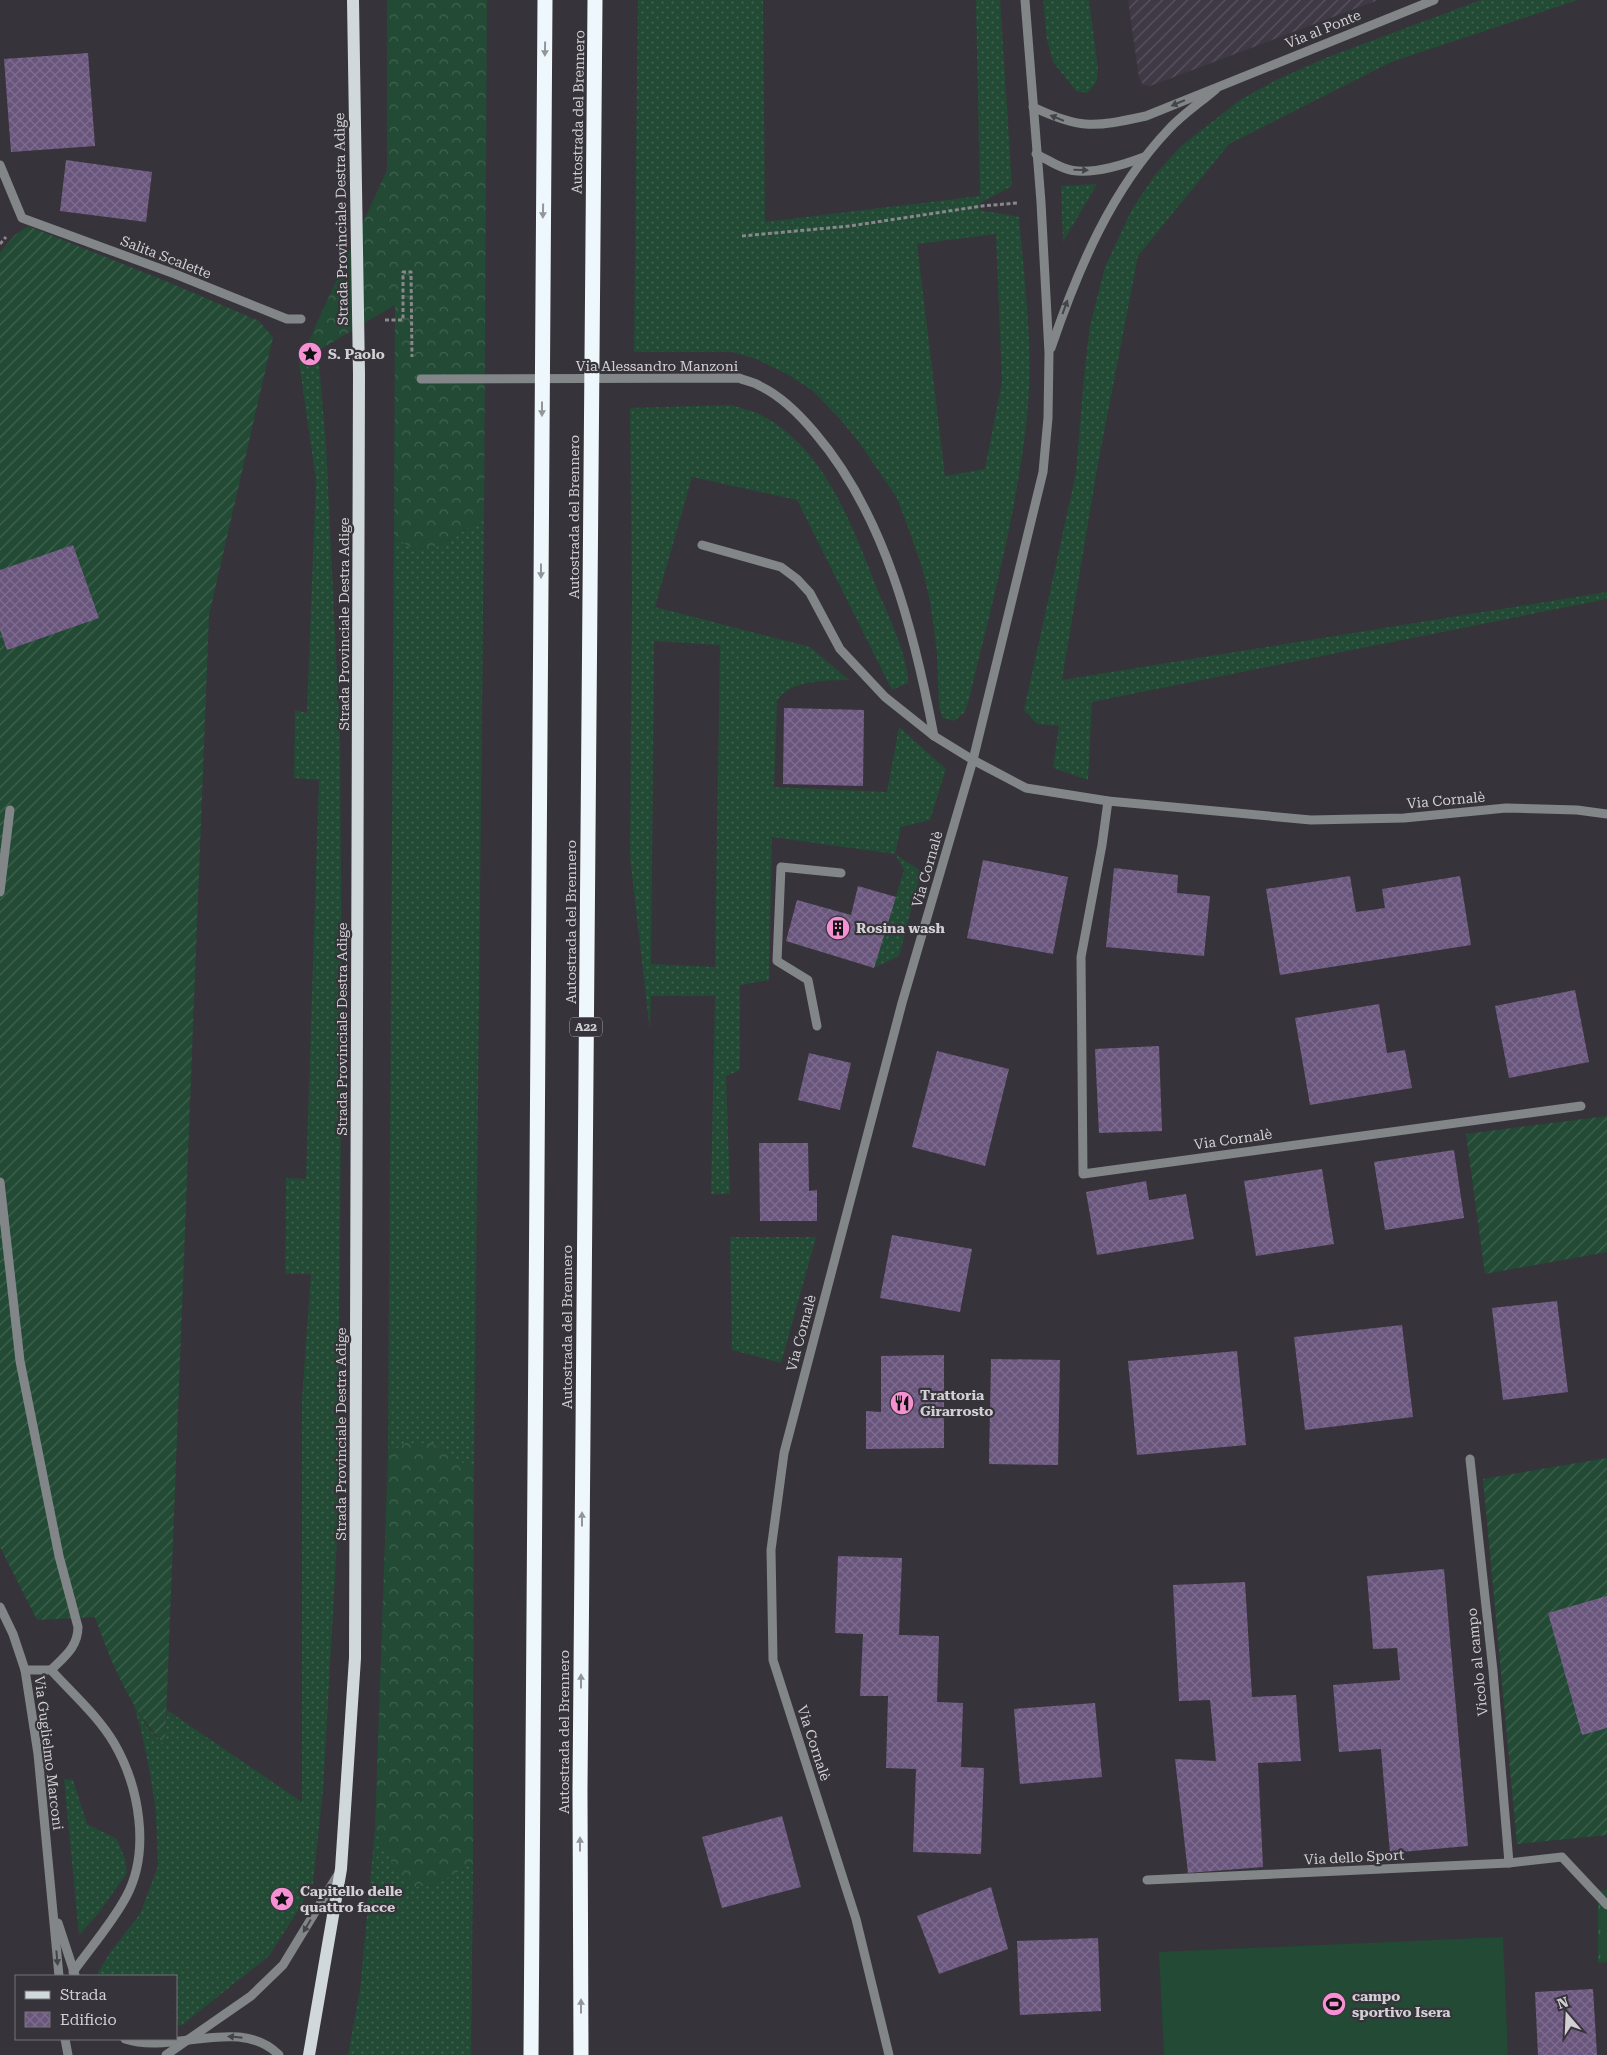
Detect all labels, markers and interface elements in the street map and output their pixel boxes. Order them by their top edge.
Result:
street label: Via al Ponte [1283,6,1363,51]
street label: Autostrada del Brennero [569,30,587,194]
one-way arrow [540,41,548,57]
one-way arrow [1170,99,1185,107]
street label: Strada Provinciale Destra Adige [331,112,351,326]
one-way arrow [1049,114,1064,122]
one-way arrow [1073,166,1089,174]
one-way arrow [539,203,547,219]
street label: Salita Scalette [118,232,214,282]
one-way arrow [1062,299,1069,314]
place icon: S. Paolo [297,341,323,367]
place label: S. Paolo [328,346,385,362]
street label: Via Alessandro Manzoni [576,358,739,374]
one-way arrow [538,401,546,417]
street label: Autostrada del Brennero [566,435,582,599]
street label: Strada Provinciale Destra Adige [336,517,352,730]
one-way arrow [536,563,544,579]
street label: Via Cornalè [1406,789,1486,811]
street label: Via Cornalè [908,829,946,909]
street label: Autostrada del Brennero [563,840,579,1004]
building icon: Rosina wash [825,915,851,941]
place label: Rosina wash [856,920,946,936]
street label: Strada Provinciale Destra Adige [334,922,350,1135]
road number: A22 [570,1018,602,1036]
street label: Via Cornalè [1193,1126,1273,1152]
street label: Autostrada del Brennero [559,1245,575,1409]
street label: Via Cornalè [783,1293,819,1373]
street label: Strada Provinciale Destra Adige [333,1327,349,1540]
place label: Trattoria Girarrosto [920,1387,993,1419]
restaurant icon: Trattoria Girarrosto [889,1390,915,1416]
one-way arrow [578,1511,586,1527]
street label: Vicolo al campo [1463,1607,1491,1717]
street label: Autostrada del Brennero [556,1650,572,1814]
one-way arrow [577,1673,585,1689]
street label: Via Guglielmo Marconi [32,1675,66,1832]
street label: Via Cornalè [794,1703,834,1783]
one-way arrow [576,1836,584,1852]
street label: Via dello Sport [1303,1846,1405,1868]
place label: Capitello delle quattro facce [300,1883,402,1915]
place icon: Capitello delle quattro facce [269,1886,295,1912]
one-way arrow [302,1919,311,1932]
one-way arrow [53,1951,61,1967]
legend [15,1975,178,2040]
text: Strada [60,1986,107,2004]
place label: campo sportivo Isera [1352,1988,1451,2020]
north arrow [1542,1990,1592,2040]
sports icon: campo sportivo Isera [1321,1991,1347,2017]
text: N [1555,1993,1571,2012]
one-way arrow [577,1998,585,2014]
text: Edificio [60,2011,117,2029]
one-way arrow [227,2033,243,2041]

